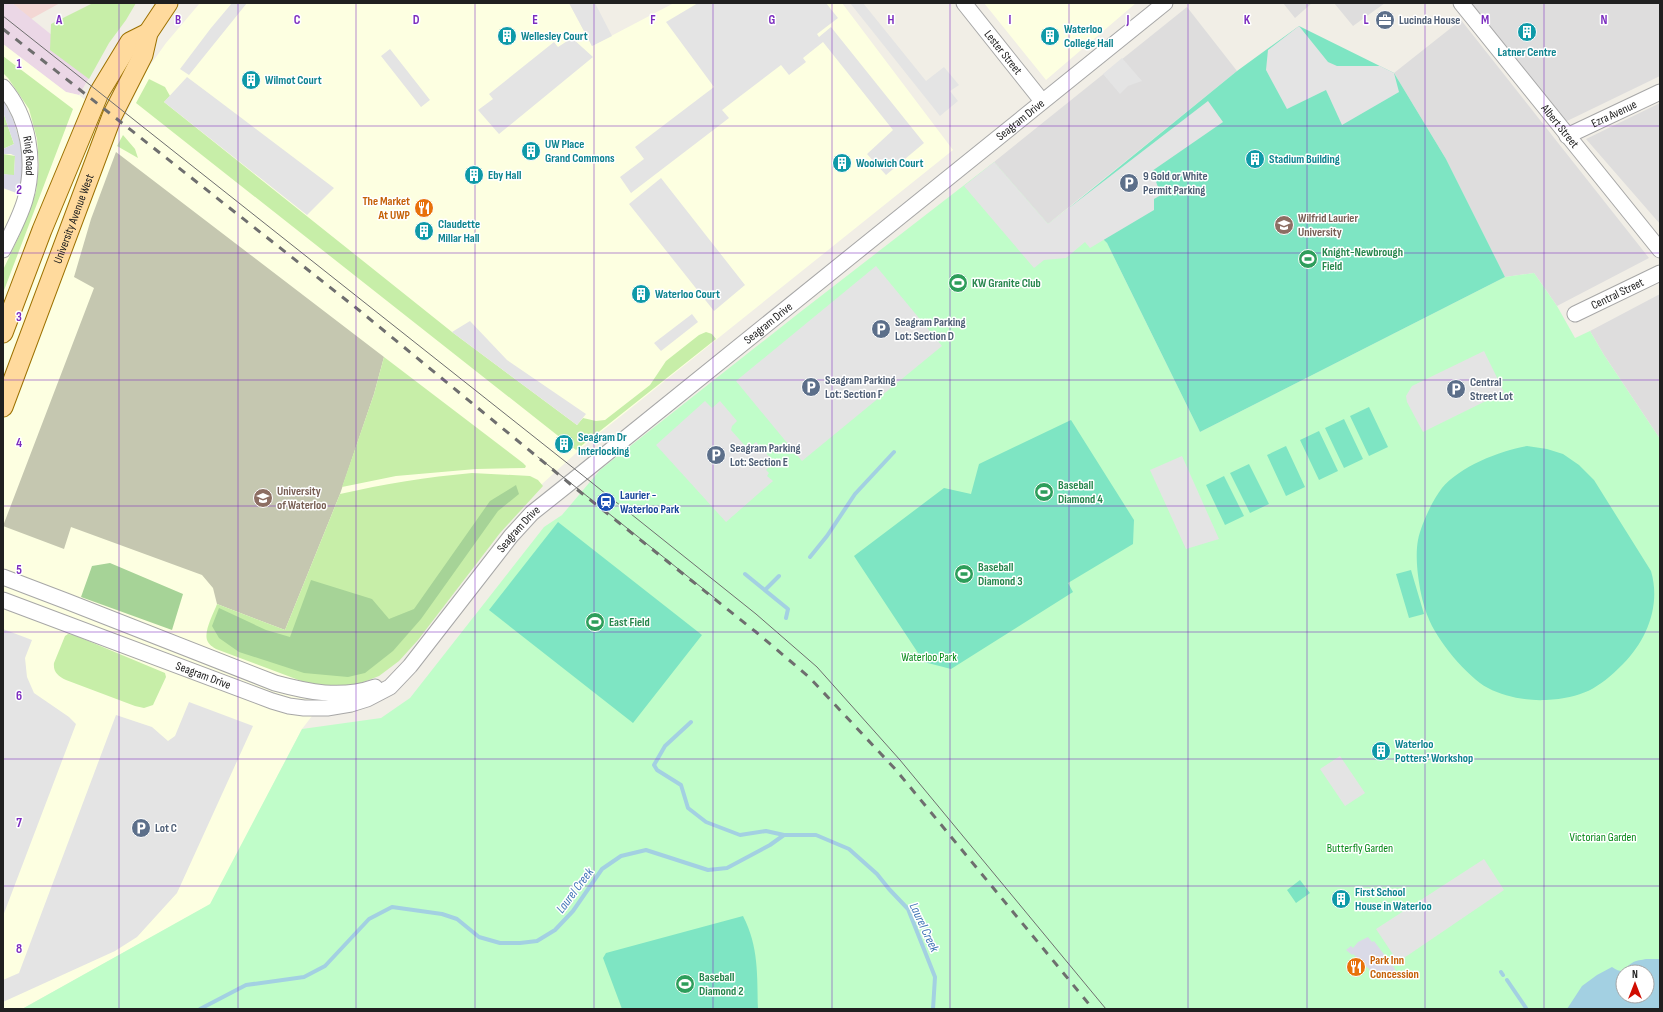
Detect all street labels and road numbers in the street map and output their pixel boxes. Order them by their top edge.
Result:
street label: Lester Street [981,27,1025,78]
street label: Seagram Drive [993,96,1048,144]
street label: Ezra Avenue [1589,97,1639,131]
street label: Albert Street [1537,101,1582,152]
street label: Ring Road [19,135,37,176]
street label: University Avenue West [50,172,98,266]
street label: Central Street [1589,275,1647,313]
street label: Seagram Drive [741,299,796,347]
street label: Seagram Drive [494,502,543,556]
street label: Seagram Drive [173,658,233,693]

